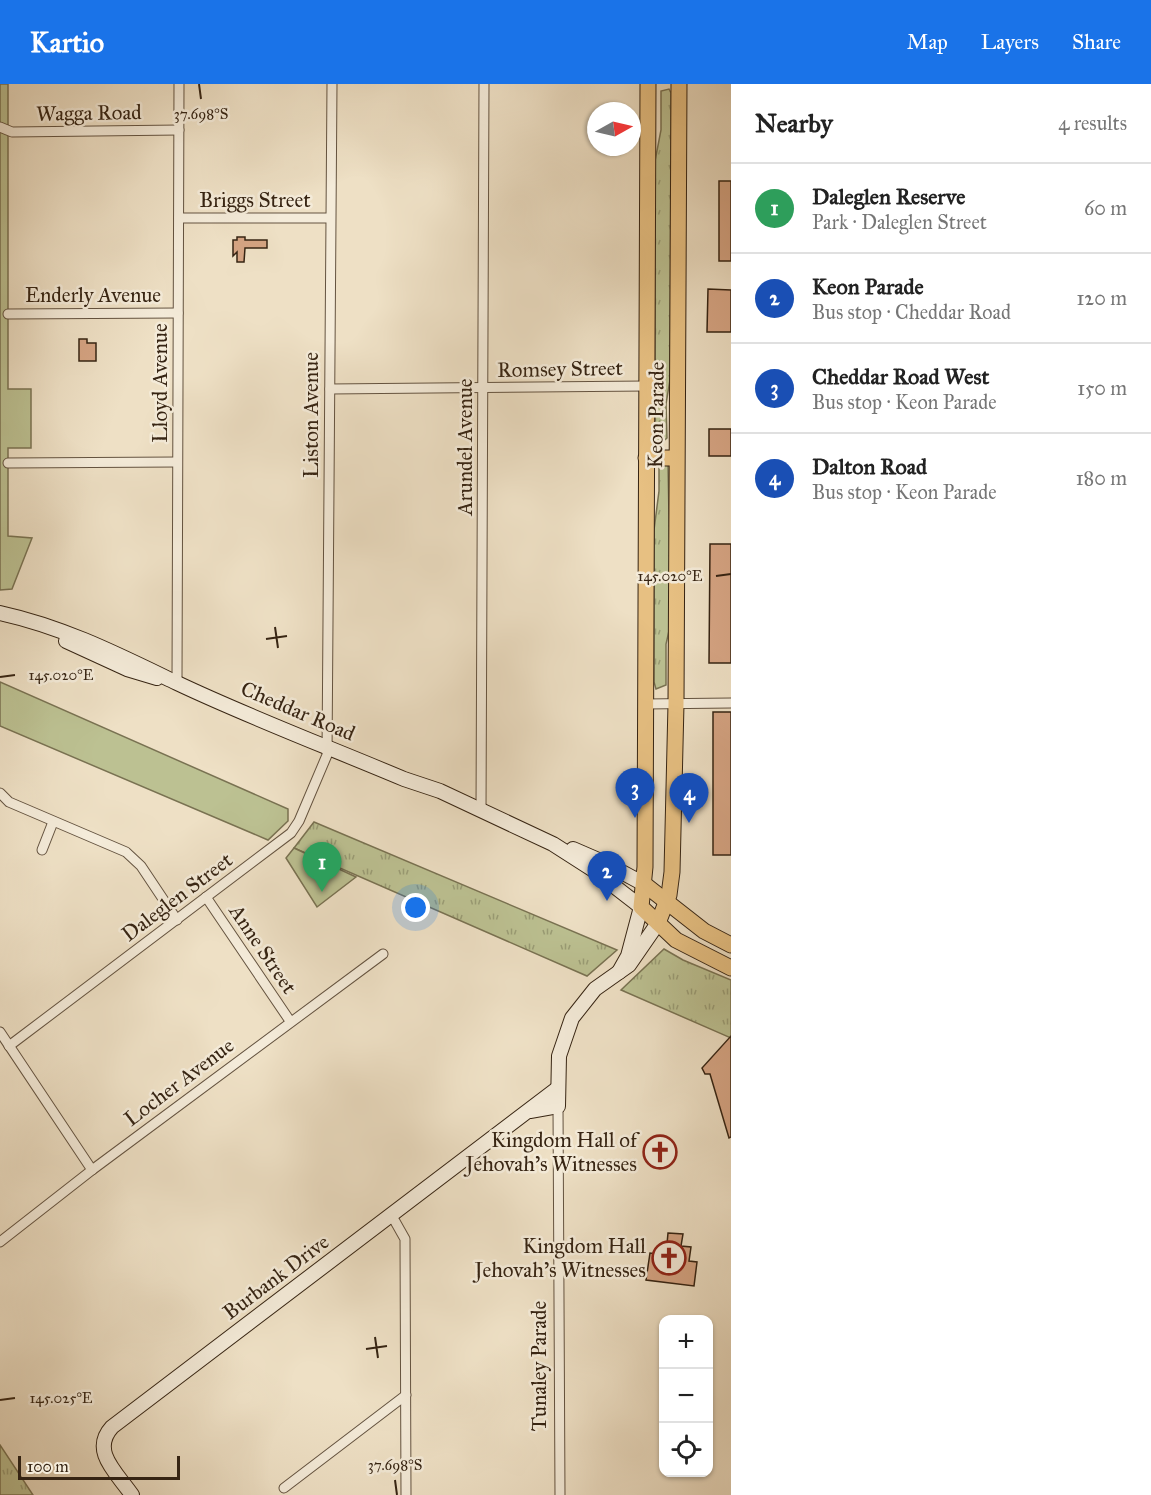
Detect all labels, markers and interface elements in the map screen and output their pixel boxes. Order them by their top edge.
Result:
text: Kartio [30,25,104,60]
text: Map [907,29,948,55]
text: Layers [981,29,1039,55]
text: Share [1072,29,1121,55]
street label: Wagga Road [36,99,142,127]
north arrow [587,102,641,156]
text: 37.698°S [174,105,228,123]
text: Nearby [755,107,833,139]
text: 4 results [1058,111,1127,135]
text: Daleglen Reserve [812,183,965,210]
street label: Briggs Street [199,187,311,213]
text: 1 [771,196,778,220]
text: 60 m [1084,196,1127,220]
text: Park · Daleglen Street [812,210,987,234]
text: Keon Parade [812,273,924,300]
street label: Enderly Avenue [25,282,161,308]
text: 2 [770,286,779,310]
text: 120 m [1076,286,1127,310]
text: Bus stop · Cheddar Road [812,300,1011,324]
street label: Lloyd Avenue [147,323,173,443]
street label: Liston Avenue [298,352,324,478]
street label: Romsey Street [497,355,624,383]
street label: Keon Parade [642,361,670,469]
text: Cheddar Road West [812,363,989,390]
text: 3 [771,376,779,400]
text: 150 m [1077,376,1127,400]
street label: Arundel Avenue [452,378,478,517]
text: Bus stop · Keon Parade [812,390,997,414]
text: Dalton Road [812,453,927,480]
text: 4 [769,466,780,490]
text: 180 m [1076,466,1127,490]
text: Bus stop · Keon Parade [812,480,997,504]
text: 145.020°E [637,567,703,585]
text: 145.020°E [28,666,94,684]
street label: Cheddar Road [237,675,360,747]
pin: 3 [616,768,654,818]
pin: 4 [670,774,708,823]
pin: 1 [302,842,342,892]
street label: Daleglen Street [116,847,238,947]
pin: 2 [588,852,626,901]
your location [401,893,430,922]
street label: Anne Street [223,898,303,999]
street label: Locher Avenue [119,1032,239,1132]
place label: Kingdom Hall of Jehovah's Witnesses [463,1127,640,1177]
church icon: Kingdom Hall of Jehovah's Witnesses [642,1134,678,1170]
street label: Burbank Drive [218,1228,334,1325]
place label: Kingdom Hall Jehovah's Witnesses [472,1233,646,1283]
church icon: Kingdom Hall Jehovah's Witnesses [651,1240,687,1276]
street label: Tunaley Parade [526,1300,552,1431]
map controls [659,1315,713,1477]
button: + [659,1315,713,1369]
button: − [659,1369,713,1423]
text: 145.025°E [29,1389,93,1407]
button: locate [659,1423,713,1477]
scale bar [18,1453,180,1480]
text: 37.698°S [368,1456,422,1474]
text: 100 m [27,1457,69,1476]

